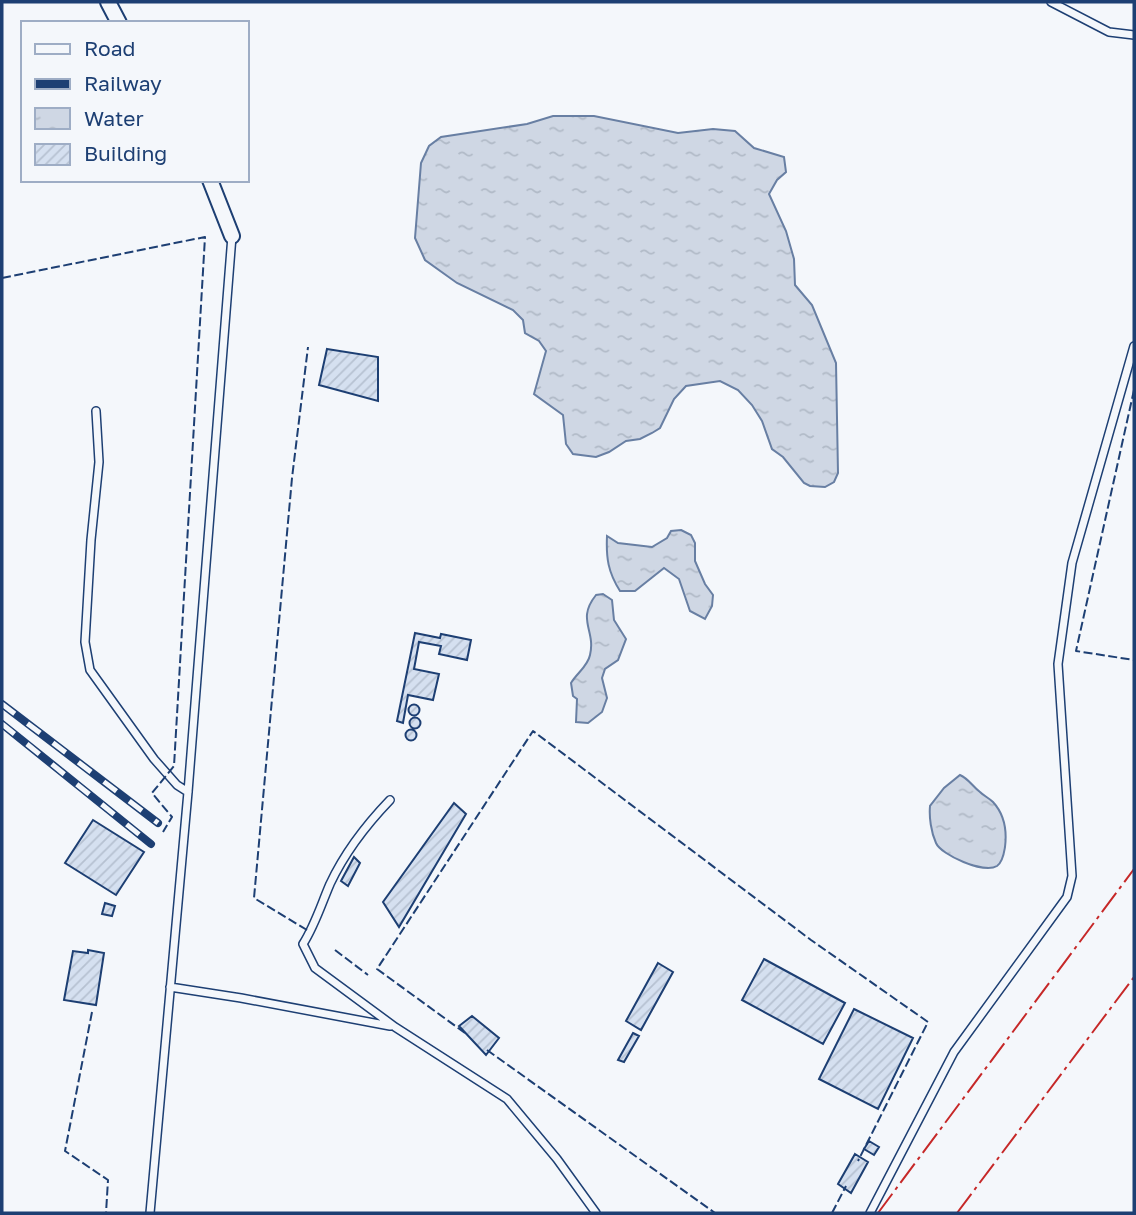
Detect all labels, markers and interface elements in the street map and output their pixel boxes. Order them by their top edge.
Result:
legend [21,21,248,182]
text: Road [84,35,135,61]
text: Railway [84,70,162,96]
text: Water [84,105,144,131]
text: Building [84,140,167,166]

